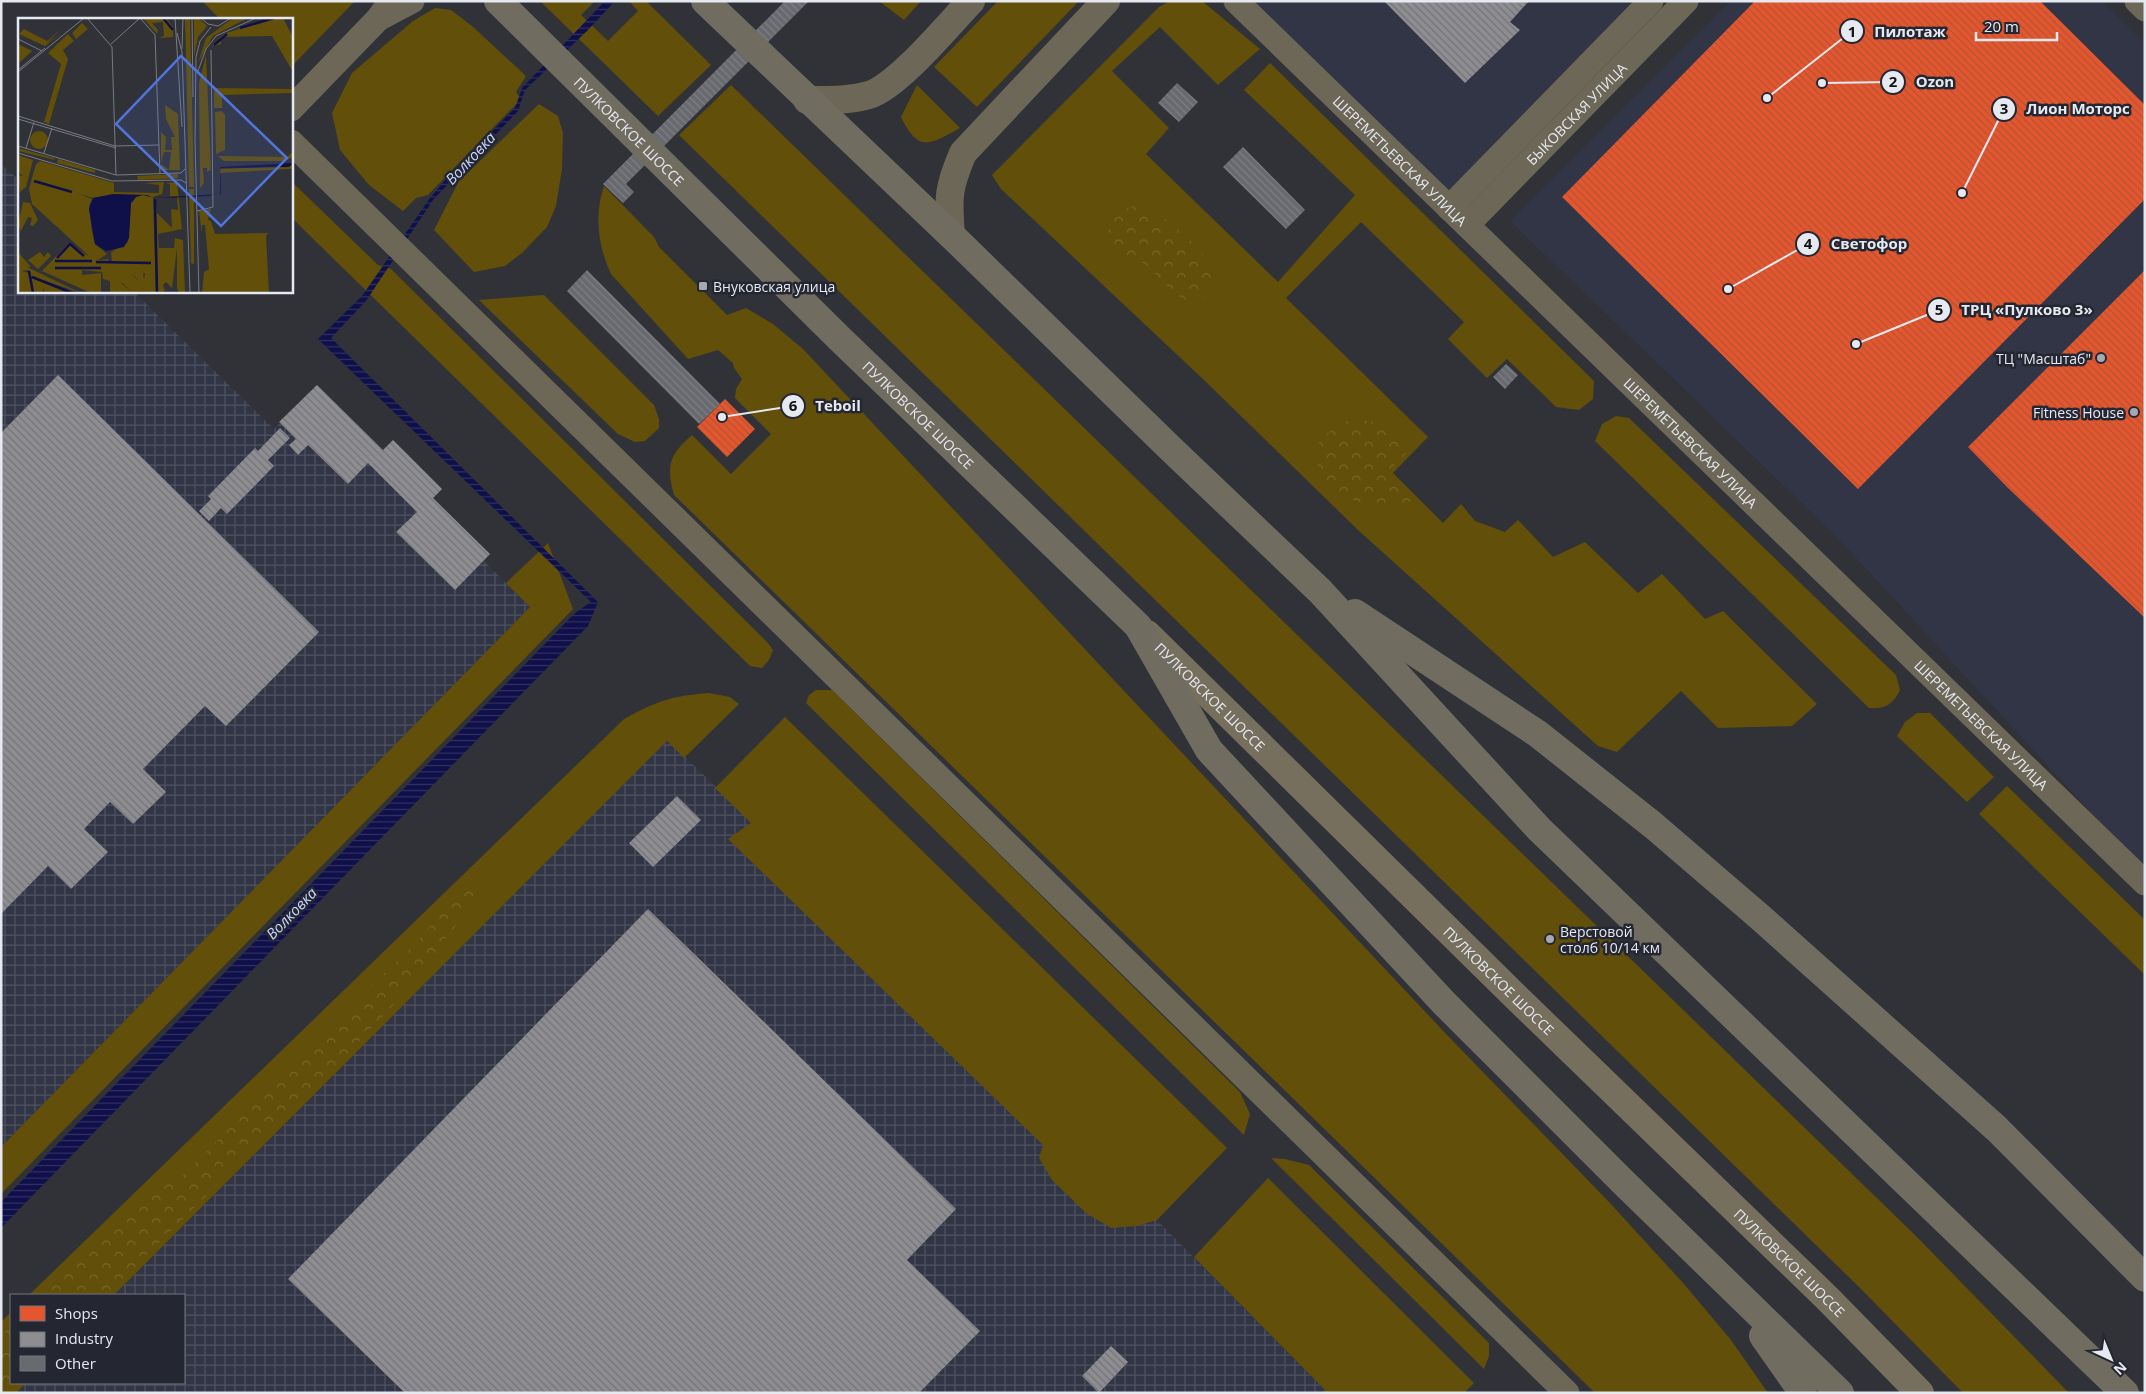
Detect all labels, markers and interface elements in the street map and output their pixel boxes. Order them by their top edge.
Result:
scale bar [1976,10,2057,42]
callout: Пилотаж [1840,16,1956,46]
text: 20 m [1984,16,2019,36]
inset map [18,18,292,292]
text: 1 [1848,21,1856,41]
text: Пилотаж [1874,21,1947,41]
street label: БЫКОВСКАЯ УЛИЦА [1522,58,1630,169]
callout: Ozon [1881,67,1964,97]
text: 2 [1889,71,1898,91]
text: Ozon [1916,71,1954,91]
street label: ПУЛКОВСКОЕ ШОССЕ [570,72,689,190]
street label: ШЕРЕМЕТЬЕВСКАЯ УЛИЦА [1329,91,1471,230]
callout: Лион Моторс [1991,94,2139,124]
text: 3 [2000,98,2008,118]
text: Лион Моторс [2026,98,2130,118]
water label: Волковка [441,127,500,189]
callout: Светофор [1796,229,1917,259]
text: 4 [1804,233,1813,253]
text: Светофор [1831,233,1907,253]
place label: Внуковская улица [713,277,835,296]
marker: Внуковская улица [697,280,709,292]
callout: ТРЦ «Пулково 3» [1927,295,2103,325]
text: 5 [1935,299,1943,319]
text: ТРЦ «Пулково 3» [1961,299,2093,319]
place label: ТЦ "Масштаб" [1996,349,2091,368]
marker: ТЦ "Масштаб" [2095,352,2107,364]
street label: ПУЛКОВСКОЕ ШОССЕ [859,357,978,473]
street label: ШЕРЕМЕТЬЕВСКАЯ УЛИЦА [1620,373,1762,512]
callout: Teboil [780,391,871,421]
text: 6 [789,395,798,415]
text: Teboil [815,395,861,415]
place label: Fitness House [2033,403,2124,422]
marker: Fitness House [2128,406,2140,418]
street label: ПУЛКОВСКОЕ ШОССЕ [1151,638,1270,755]
street label: ШЕРЕМЕТЬЕВСКАЯ УЛИЦА [1911,655,2053,794]
water label: Волковка [261,882,321,943]
street label: ПУЛКОВСКОЕ ШОССЕ [1440,922,1559,1039]
place label: Верстовой столб 10/14 км [1560,922,1660,957]
marker: Верстовой столб 10/14 км [1544,933,1556,945]
street label: ПУЛКОВСКОЕ ШОССЕ [1730,1204,1849,1321]
legend [10,1294,185,1384]
text: Shops [55,1303,98,1323]
text: Industry [55,1328,113,1348]
north arrow [2086,1334,2136,1384]
text: Other [55,1353,96,1373]
text: N [2110,1358,2131,1380]

